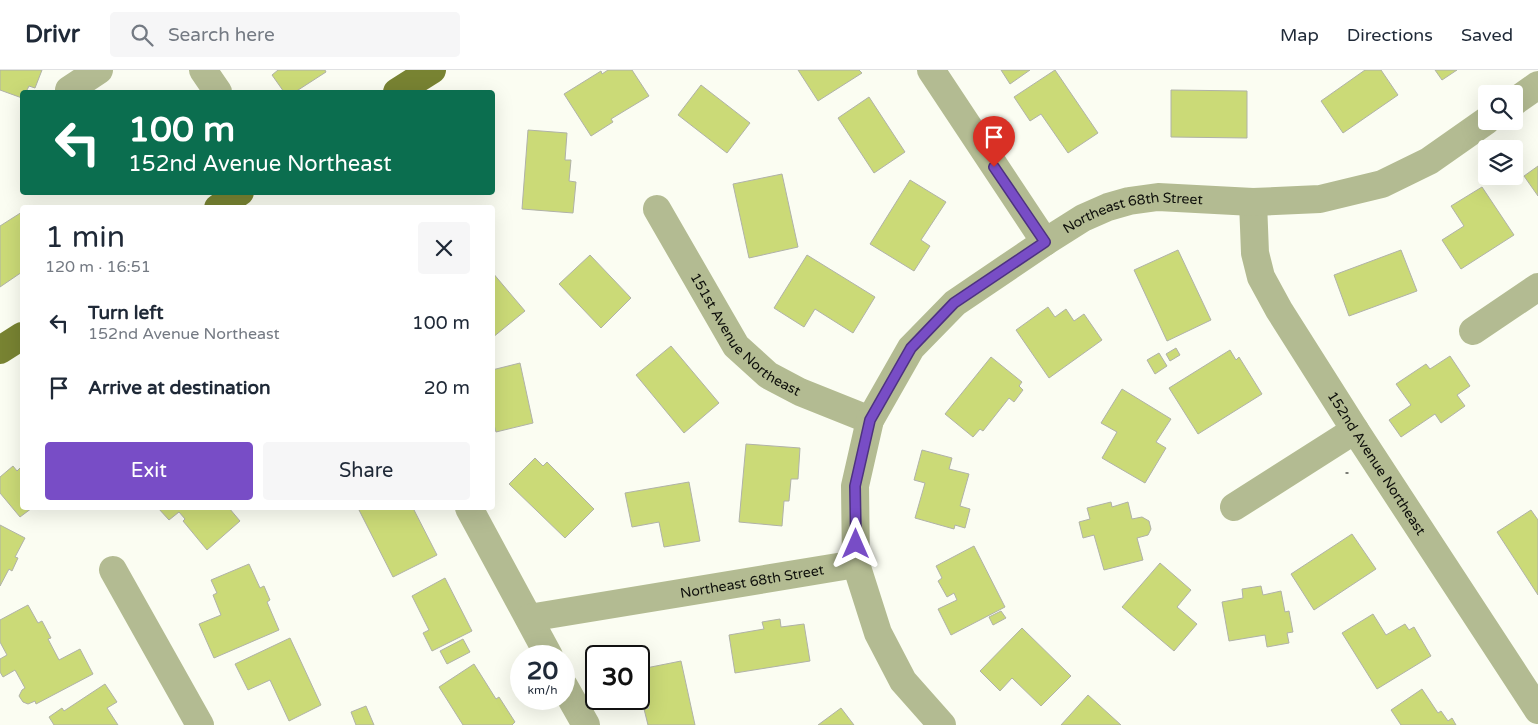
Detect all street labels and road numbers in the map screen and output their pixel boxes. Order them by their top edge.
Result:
street label: Northeast 68th Street [1060,188,1204,237]
street label: 151st Avenue Northeast [687,269,804,400]
street label: 152nd Avenue Northeast [1324,388,1430,539]
street label: Northeast 68th Street [679,561,826,601]

